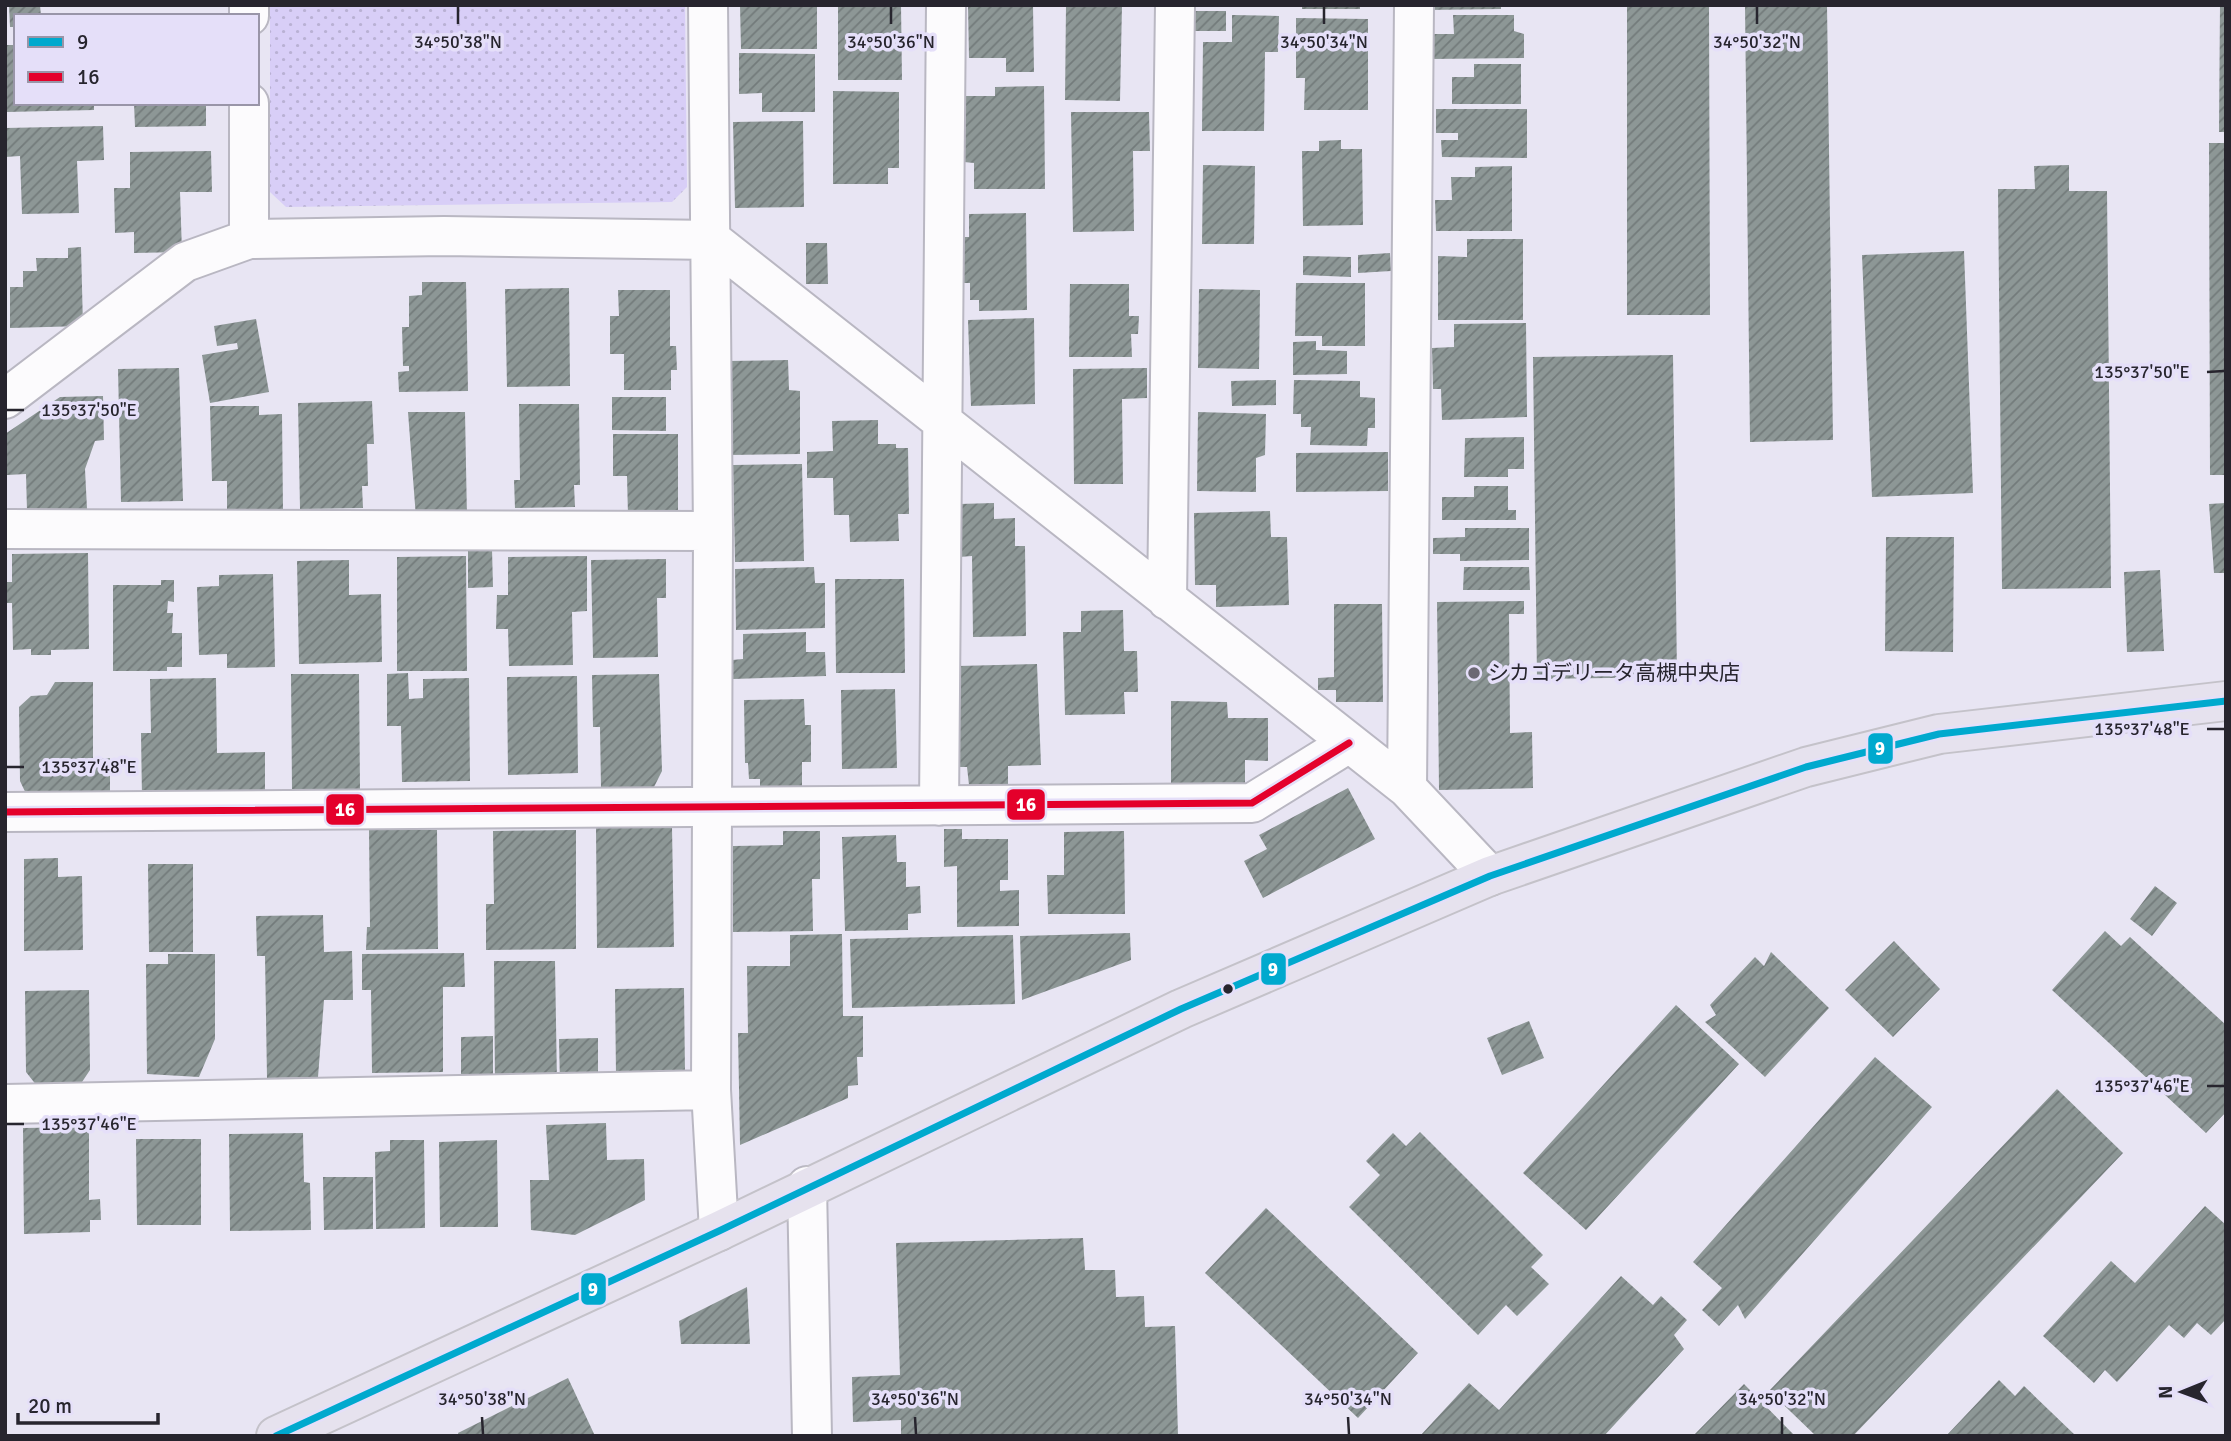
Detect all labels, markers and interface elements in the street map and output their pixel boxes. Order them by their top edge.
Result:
legend [14,14,259,105]
text: 9 [77,29,88,55]
text: 34°50'38"N [414,31,502,53]
text: 34°50'36"N [847,31,935,53]
text: 34°50'34"N [1280,31,1368,53]
text: 34°50'32"N [1713,31,1801,53]
text: 16 [77,64,100,90]
text: 135°37'50"E [2094,361,2190,383]
text: 135°37'50"E [41,399,137,421]
place label: シカゴデリータ高槻中央店 [1488,660,1740,686]
marker: シカゴデリータ高槻中央店 [1466,665,1482,681]
text: 135°37'48"E [2094,718,2190,740]
line badge: 9 [1867,732,1894,765]
text: 9 [1875,737,1885,761]
text: 135°37'48"E [41,756,137,778]
line badge: 16 [1006,788,1046,821]
line badge: 16 [325,793,365,826]
text: 16 [1016,793,1036,817]
text: 16 [335,798,355,822]
line badge: 9 [1260,952,1287,986]
text: 9 [1268,958,1278,982]
unlabelled marker [1221,982,1235,996]
text: 135°37'46"E [2094,1075,2190,1097]
text: 135°37'46"E [41,1113,137,1135]
line badge: 9 [580,1272,607,1306]
text: 9 [588,1278,598,1302]
north arrow [2147,1357,2217,1427]
scale bar [18,1382,158,1426]
text: N [2154,1385,2178,1399]
text: 34°50'38"N [438,1388,526,1410]
text: 34°50'36"N [871,1388,959,1410]
text: 34°50'34"N [1304,1388,1392,1410]
text: 34°50'32"N [1738,1388,1826,1410]
text: 20 m [28,1393,72,1419]

